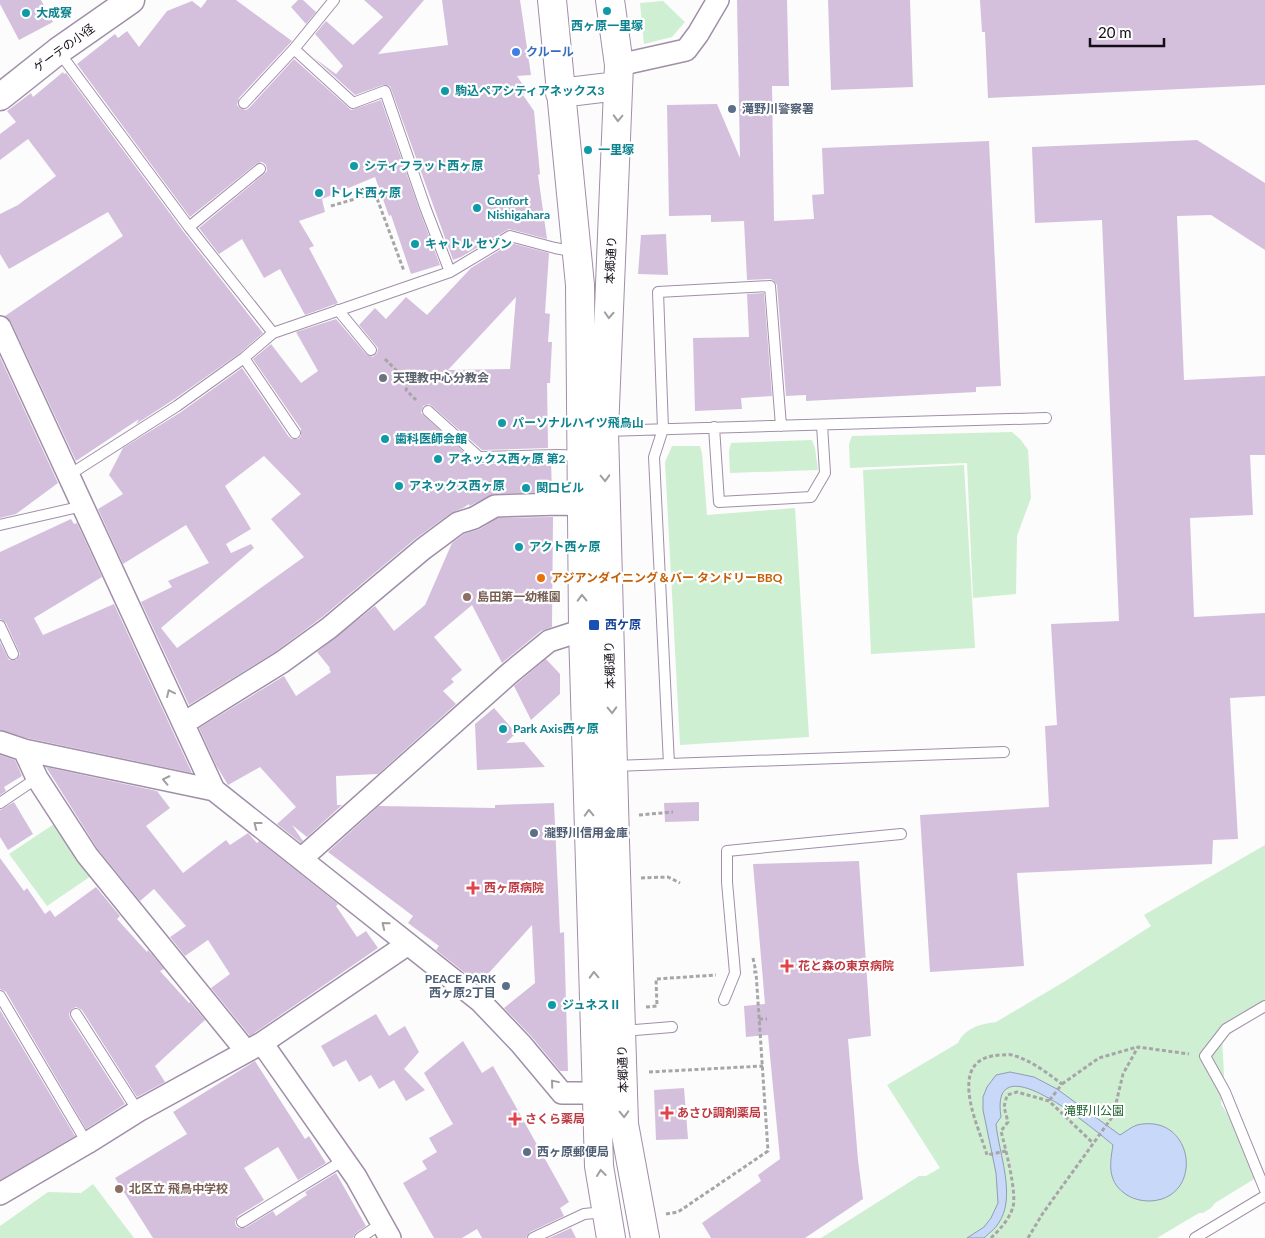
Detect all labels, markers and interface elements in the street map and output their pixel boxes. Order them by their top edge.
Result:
place label: 大成寮 [36,5,72,20]
marker: 西ヶ原一里塚 [601,5,613,17]
marker: 大成寮 [20,7,32,19]
scale bar [1090,15,1164,47]
place label: 西ヶ原一里塚 [571,18,643,33]
street label: ゲーテの小径 [30,20,97,75]
text: 20 m [1098,23,1132,41]
place label: クルール [526,44,574,59]
marker: クルール [510,46,522,58]
place label: 駒込ペアシティアネックス3 [455,83,604,98]
marker: 駒込ペアシティアネックス3 [439,85,451,97]
place label: 滝野川警察署 [742,101,814,116]
marker: 滝野川警察署 [726,103,738,115]
one-way arrow [612,114,623,122]
place label: 一里塚 [598,142,634,157]
marker: 一里塚 [582,144,594,156]
place label: シティフラット西ヶ原 [364,158,483,173]
marker: シティフラット西ヶ原 [348,160,360,172]
place label: トレド西ヶ原 [329,185,401,200]
marker: トレド西ヶ原 [313,187,325,199]
place label: Confort Nishigahara [487,193,550,222]
marker: Confort Nishigahara [471,202,483,214]
place label: キャトル セゾン [425,236,512,251]
street label: 本郷通り [602,236,619,284]
marker: キャトル セゾン [409,238,421,250]
one-way arrow [603,312,614,320]
place label: 天理教中心分教会 [393,370,489,385]
marker: 天理教中心分教会 [377,372,389,384]
place label: パーソナルハイツ飛鳥山 [512,415,644,430]
marker: パーソナルハイツ飛鳥山 [496,417,508,429]
place label: 歯科医師会館 [395,431,467,446]
marker: 歯科医師会館 [379,433,391,445]
place label: アネックス西ヶ原 第2 [448,451,566,466]
marker: アネックス西ヶ原 第2 [432,453,444,465]
one-way arrow [600,474,611,482]
place label: アネックス西ヶ原 [409,478,505,493]
marker: アネックス西ヶ原 [393,480,405,492]
place label: 関口ビル [536,480,584,495]
marker: 関口ビル [520,482,532,494]
place label: アクト西ヶ原 [529,539,600,554]
marker: アクト西ヶ原 [513,541,525,553]
place label: アジアンダイニング＆バー タンドリーBBQ [551,570,783,585]
marker: アジアンダイニング＆バー タンドリーBBQ [535,572,547,584]
place label: 島田第一幼稚園 [477,589,561,604]
marker: 島田第一幼稚園 [461,591,473,603]
one-way arrow [577,594,588,602]
place label: 西ケ原 [605,617,641,632]
marker: 西ケ原 [587,618,601,632]
street label: 本郷通り [601,641,618,689]
one-way arrow [166,689,176,698]
one-way arrow [606,706,617,714]
place label: Park Axis西ヶ原 [513,721,599,736]
marker: Park Axis西ヶ原 [497,723,509,735]
one-way arrow [162,775,170,786]
one-way arrow [583,809,594,817]
one-way arrow [253,822,263,831]
place label: 瀧野川信用金庫 [544,825,628,840]
marker: 瀧野川信用金庫 [528,827,540,839]
place label: 西ヶ原病院 [484,880,544,895]
marker: 西ヶ原病院 [466,881,480,895]
one-way arrow [381,922,390,931]
place label: 花と森の東京病院 [798,958,894,973]
marker: 花と森の東京病院 [780,959,794,973]
place label: PEACE PARK 西ヶ原2丁目 [425,971,497,1000]
one-way arrow [589,971,599,978]
marker: PEACE PARK 西ヶ原2丁目 [500,980,512,992]
place label: ジュネスⅡ [562,997,621,1012]
marker: ジュネスⅡ [546,999,558,1011]
street label: 本郷通り [614,1045,631,1093]
one-way arrow [550,1080,559,1089]
park label: 滝野川公園 [1064,1103,1124,1118]
place label: あさひ調剤薬局 [677,1105,761,1120]
marker: あさひ調剤薬局 [661,1107,673,1119]
place label: さくら薬局 [525,1111,585,1126]
one-way arrow [619,1111,629,1119]
marker: さくら薬局 [509,1113,521,1125]
place label: 西ヶ原郵便局 [537,1144,609,1159]
marker: 西ヶ原郵便局 [521,1146,533,1158]
one-way arrow [596,1168,606,1177]
place label: 北区立 飛鳥中学校 [129,1181,228,1196]
marker: 北区立 飛鳥中学校 [113,1183,125,1195]

